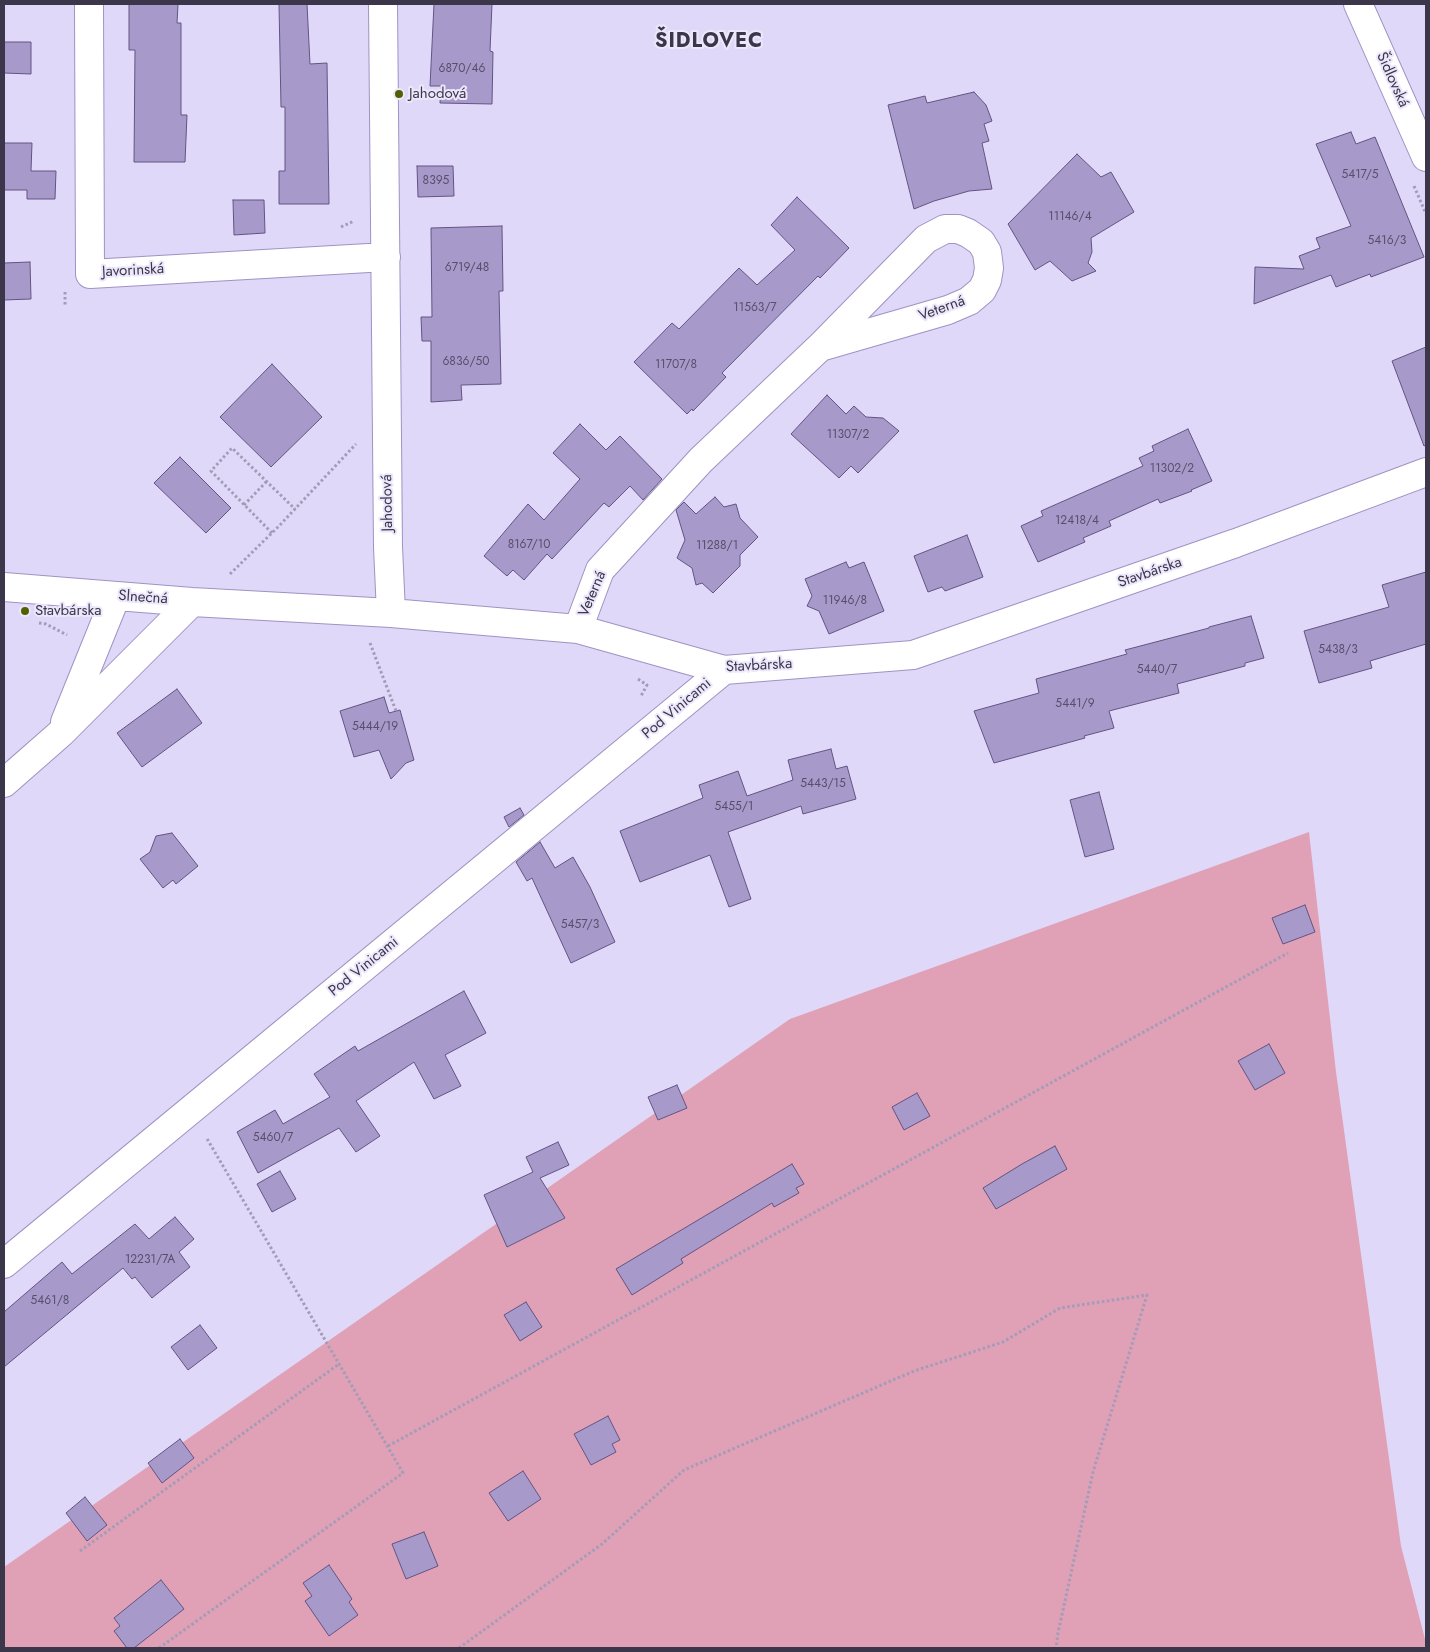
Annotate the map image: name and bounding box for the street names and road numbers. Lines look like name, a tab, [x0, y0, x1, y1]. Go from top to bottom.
street label: Šidlovská	[1372, 50, 1412, 110]
street label: Javorinská	[101, 260, 165, 282]
street label: Veterná	[916, 292, 968, 326]
street label: Jahodová	[379, 474, 397, 532]
street label: Stavbárska	[1116, 554, 1184, 592]
street label: Veterná	[575, 568, 611, 620]
street label: Slnečná	[118, 587, 168, 609]
street label: Stavbárska	[725, 655, 793, 677]
street label: Pod Vinicami	[639, 675, 715, 743]
street label: Pod Vinicami	[325, 933, 403, 1001]

